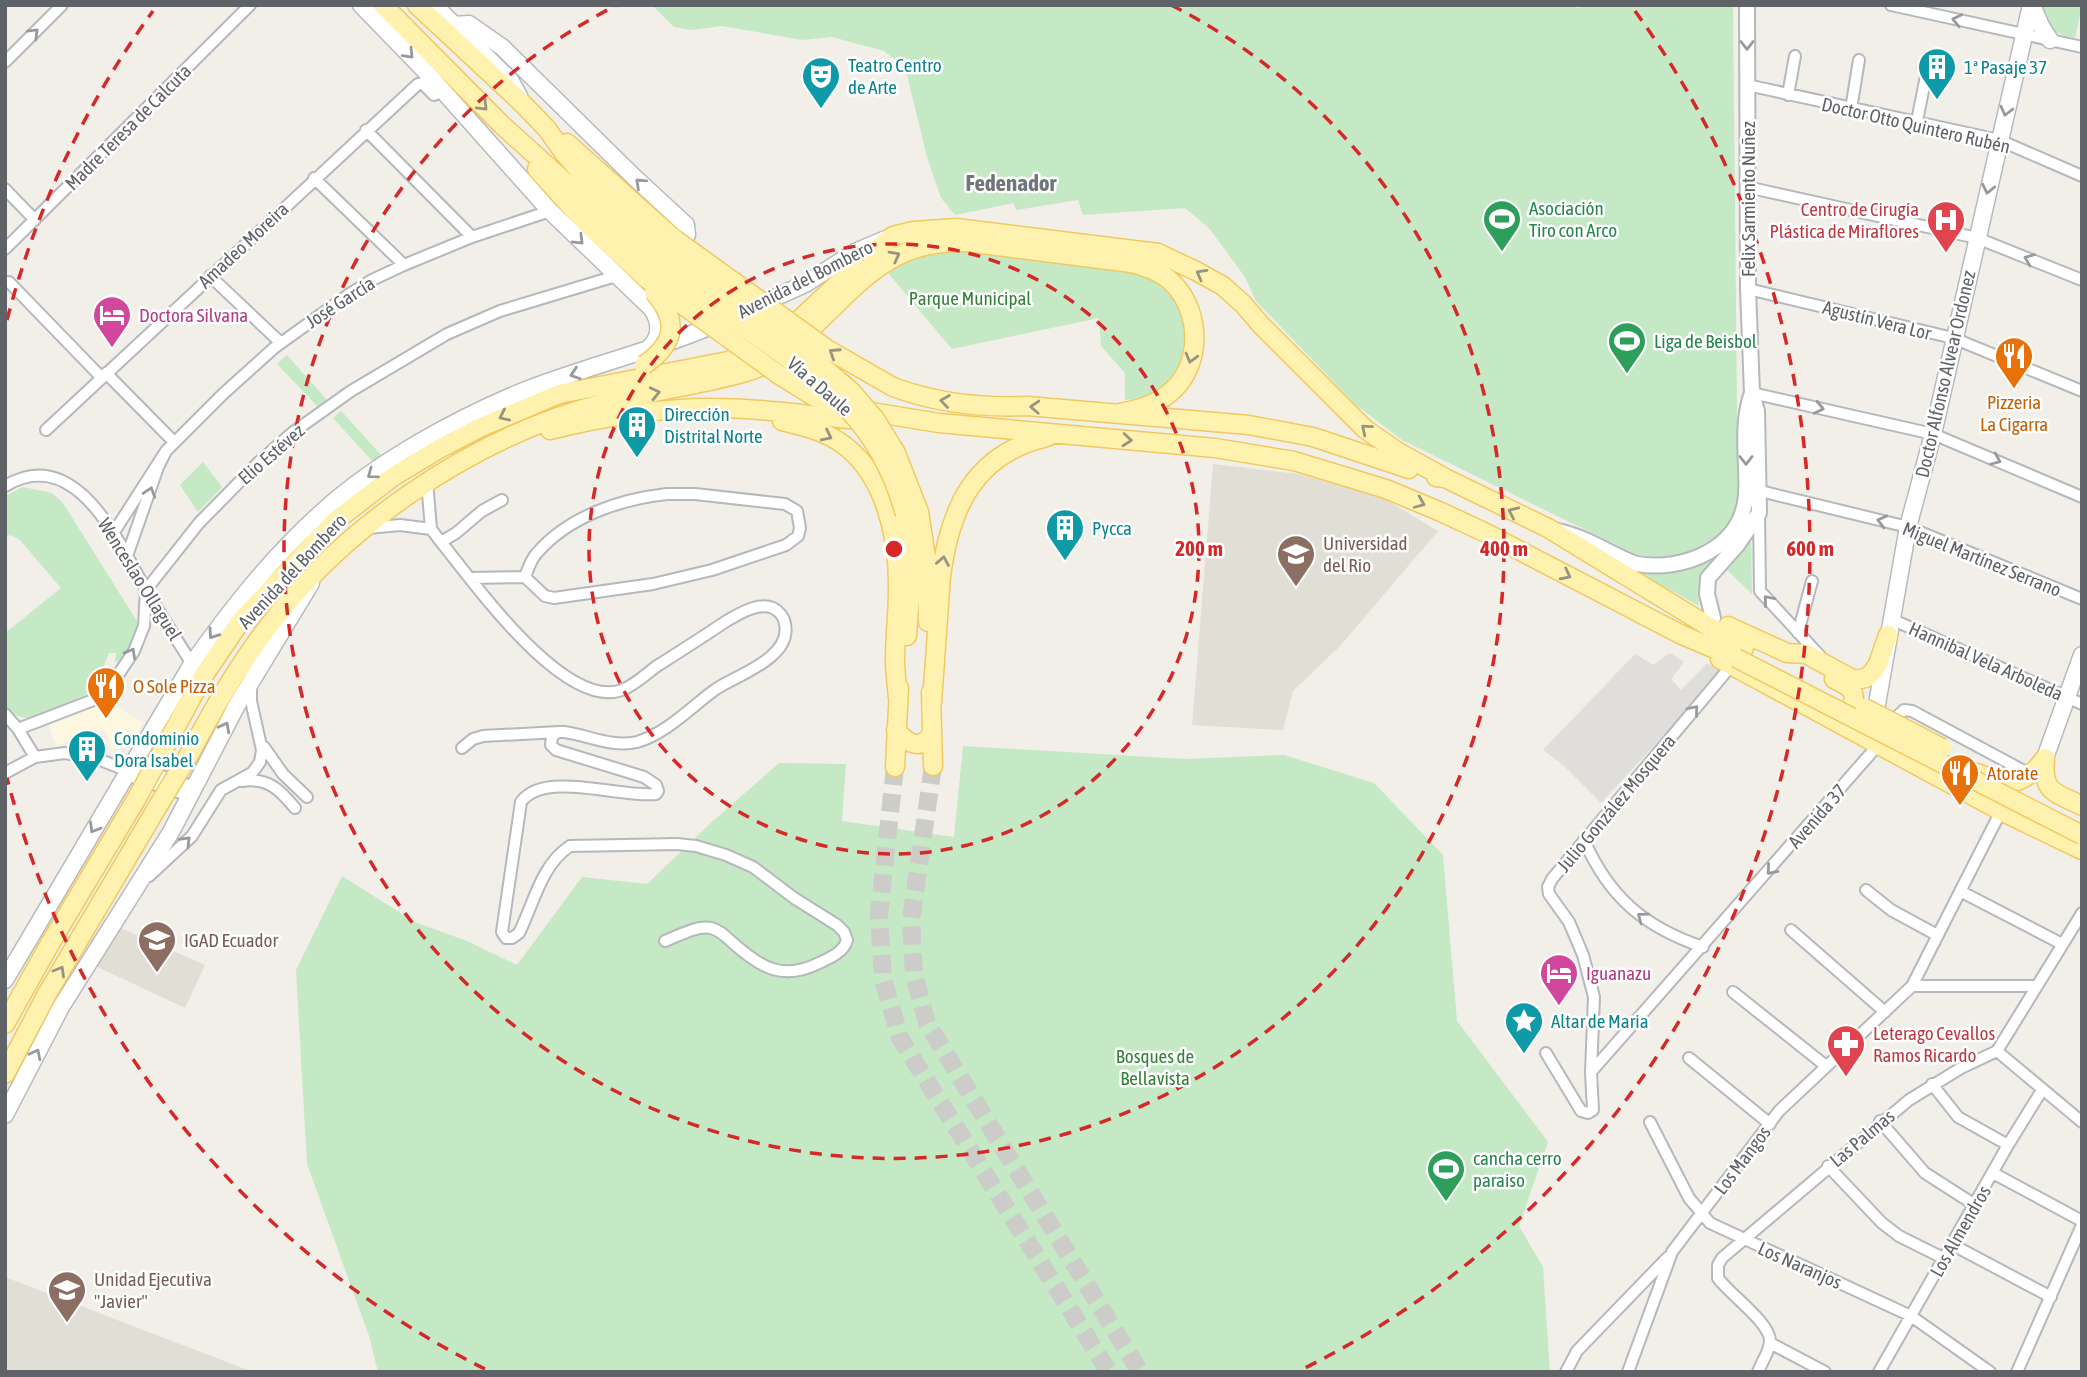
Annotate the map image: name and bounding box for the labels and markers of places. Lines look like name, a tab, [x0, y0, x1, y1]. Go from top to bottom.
building icon: 1ª Pasaje 37	[1916, 46, 1958, 101]
place label: Teatro Centro de Arte	[848, 54, 942, 98]
theatre icon: Teatro Centro de Arte	[800, 55, 842, 110]
place label: 1ª Pasaje 37	[1964, 56, 2047, 78]
place label: Asociación Tiro con Arco	[1529, 197, 1617, 241]
sports icon: Asociación Tiro con Arco	[1481, 198, 1523, 253]
place label: Centro de Cirugía Plástica de Miraflores	[1769, 198, 1919, 242]
hospital icon: Centro de Cirugía Plástica de Miraflores	[1925, 199, 1967, 254]
hotel icon: Doctora Silvana	[91, 294, 133, 349]
place label: Doctora Silvana	[139, 304, 248, 326]
sports icon: Liga de Beisbol	[1606, 320, 1648, 375]
place label: Liga de Beisbol	[1654, 330, 1757, 352]
restaurant icon: Pizzeria La Cigarra	[1993, 335, 2035, 390]
place label: Pizzeria La Cigarra	[1980, 391, 2048, 435]
place label: Dirección Distrital Norte	[664, 403, 763, 447]
building icon: Dirección Distrital Norte	[616, 404, 658, 459]
building icon: Pycca	[1044, 507, 1086, 562]
place label: Pycca	[1092, 517, 1132, 539]
place label: Universidad del Rio	[1323, 532, 1408, 576]
school or university icon: Universidad del Rio	[1275, 533, 1317, 588]
centre of rings	[882, 537, 906, 561]
restaurant icon: O Sole Pizza	[85, 665, 127, 720]
place label: O Sole Pizza	[133, 675, 216, 697]
place label: Condominio Dora Isabel	[114, 727, 199, 771]
building icon: Condominio Dora Isabel	[66, 728, 108, 783]
restaurant icon: Atorate	[1939, 752, 1981, 807]
place label: Atorate	[1987, 762, 2039, 784]
school or university icon: IGAD Ecuador	[136, 919, 178, 974]
place label: IGAD Ecuador	[184, 929, 279, 951]
hotel icon: Iguanazu	[1538, 952, 1580, 1007]
place label: Iguanazu	[1586, 962, 1651, 984]
place icon: Altar de Maria	[1503, 1000, 1545, 1055]
place label: Altar de Maria	[1551, 1010, 1648, 1032]
place label: Leterago Cevallos Ramos Ricardo	[1873, 1022, 1996, 1066]
pharmacy icon: Leterago Cevallos Ramos Ricardo	[1825, 1023, 1867, 1078]
place label: cancha cerro paraiso	[1473, 1147, 1562, 1191]
sports icon: cancha cerro paraiso	[1425, 1148, 1467, 1203]
place label: Unidad Ejecutiva "Javier"	[94, 1268, 212, 1312]
school or university icon: Unidad Ejecutiva "Javier"	[46, 1269, 88, 1324]

